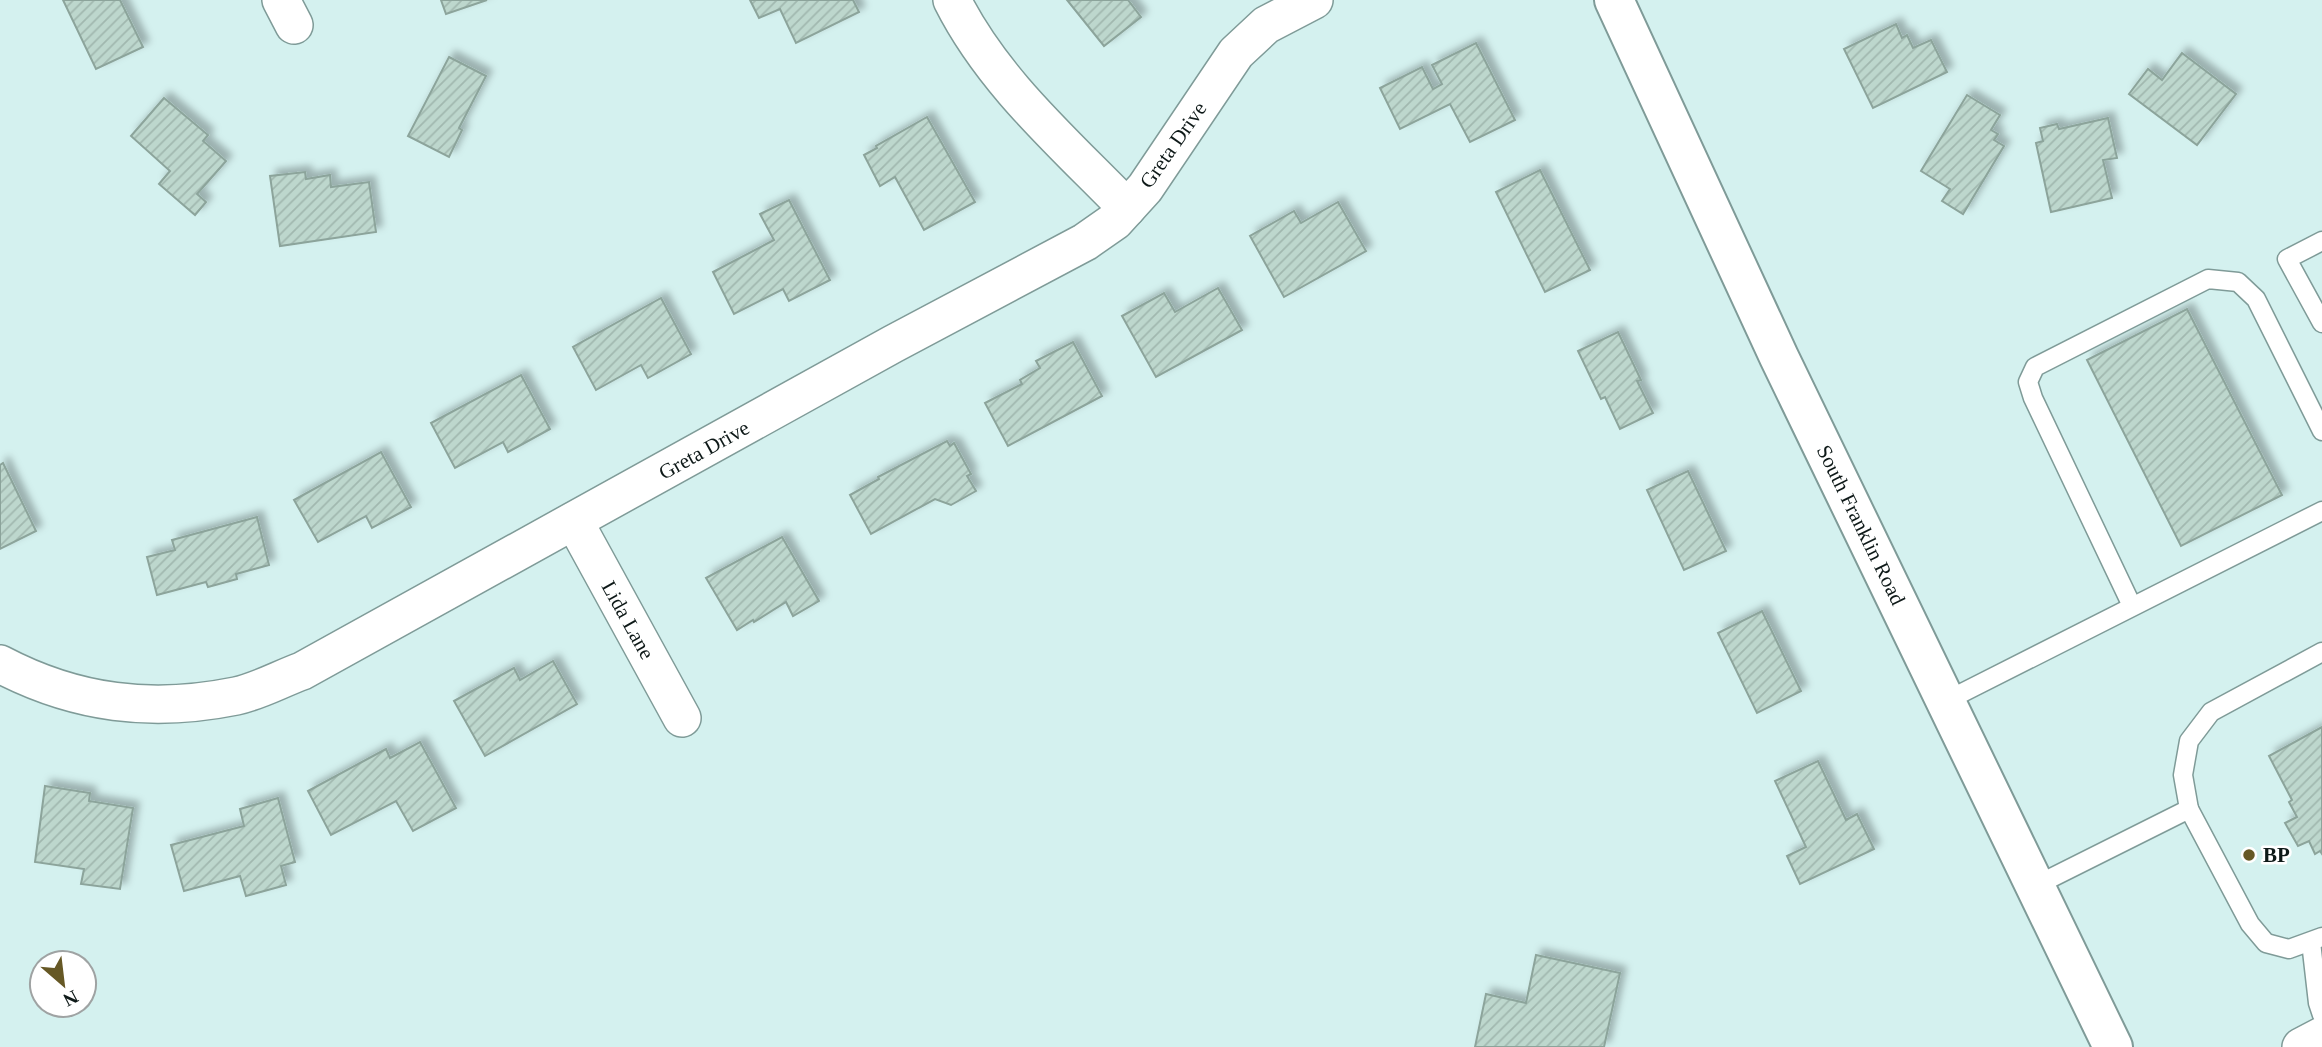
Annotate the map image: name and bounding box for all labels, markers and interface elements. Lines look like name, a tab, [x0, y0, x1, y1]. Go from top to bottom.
street label: Greta Drive	[1135, 97, 1211, 193]
street label: Greta Drive	[655, 415, 753, 485]
street label: South Franklin Road	[1812, 441, 1910, 609]
street label: Lida Lane	[597, 577, 659, 663]
place label: BP	[2263, 843, 2290, 867]
marker: BP	[2241, 847, 2257, 863]
north arrow	[28, 949, 98, 1019]
text: N	[60, 986, 82, 1011]

